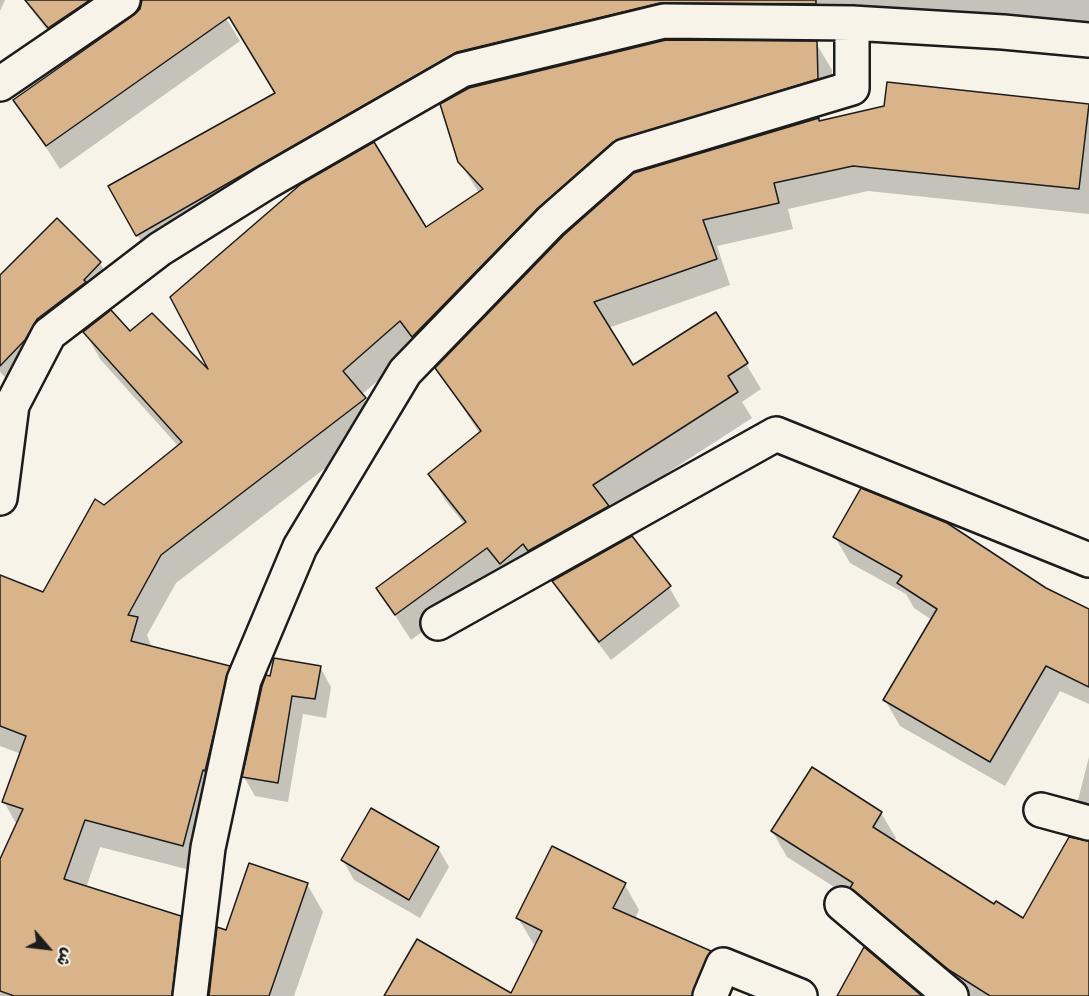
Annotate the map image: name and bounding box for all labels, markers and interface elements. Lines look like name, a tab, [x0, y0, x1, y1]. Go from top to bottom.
north arrow	[18, 918, 78, 978]
text: ش	[52, 944, 77, 969]

